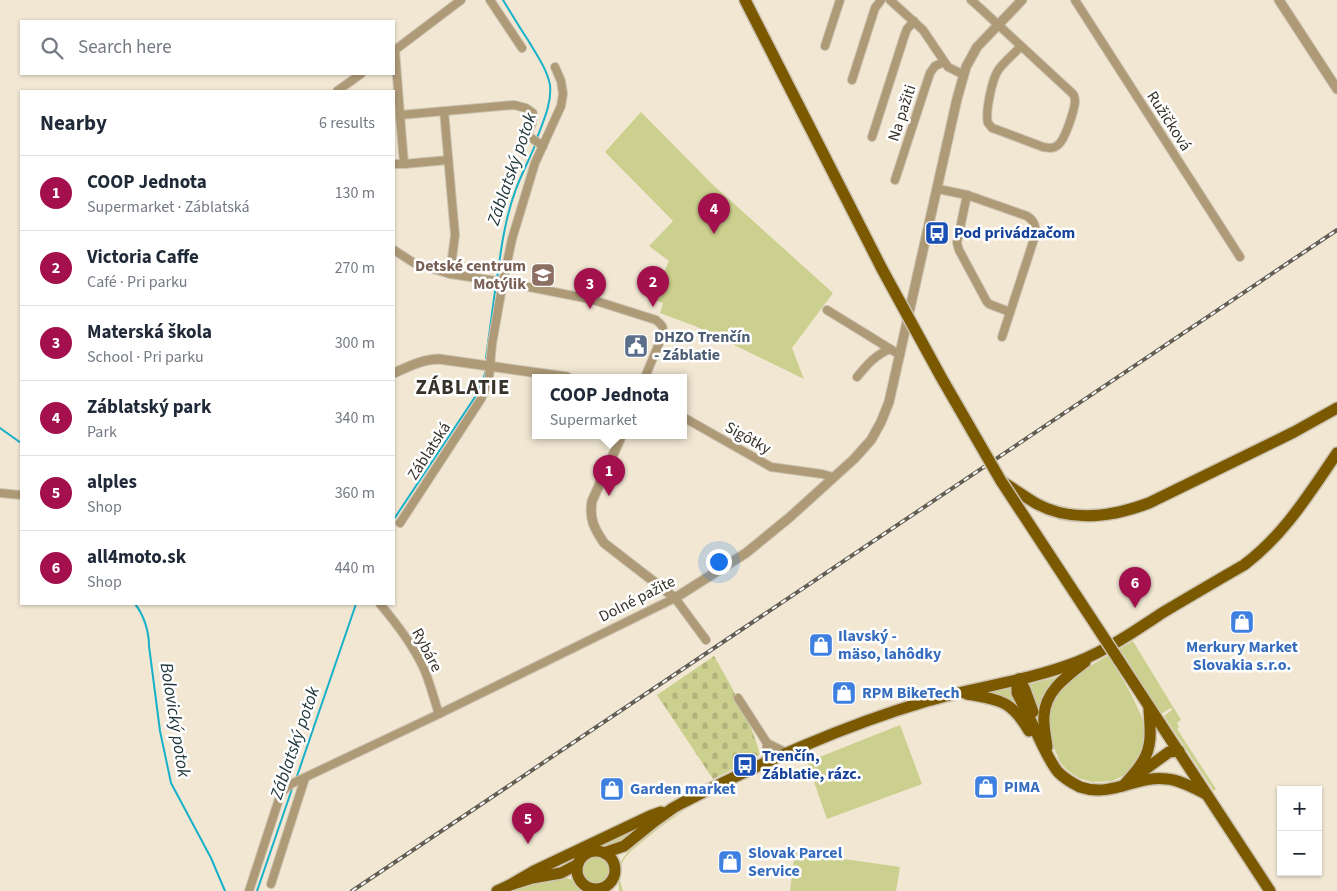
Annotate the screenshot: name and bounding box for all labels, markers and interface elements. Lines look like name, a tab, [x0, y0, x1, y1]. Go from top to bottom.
search box	[20, 20, 395, 75]
icon: search	[38, 34, 66, 62]
text: Search here	[78, 34, 172, 61]
street label: Na pažiti	[883, 82, 921, 144]
street label: Ružičková	[1141, 87, 1197, 155]
text: Nearby	[40, 108, 107, 138]
water label: Záblatský potok	[481, 109, 543, 230]
text: 6 results	[319, 112, 375, 134]
text: COOP Jednota	[87, 169, 207, 196]
text: 1	[52, 182, 60, 204]
text: 130 m	[335, 182, 375, 204]
pin: 4	[698, 193, 730, 234]
text: Supermarket · Záblatská	[87, 196, 250, 218]
bus stop icon: Pod privádzačom	[924, 220, 950, 246]
place label: Pod privádzačom	[954, 222, 1075, 244]
text: Victoria Caffe	[87, 244, 199, 271]
place label: Detské centrum Motýlik	[415, 255, 526, 295]
text: 2	[52, 257, 60, 279]
text: 270 m	[335, 257, 375, 279]
school or university icon: Detské centrum Motýlik	[530, 262, 556, 288]
pin: 2	[637, 266, 669, 307]
pin: 3	[574, 268, 606, 309]
text: Café · Pri parku	[87, 271, 187, 293]
text: Materská škola	[87, 319, 212, 346]
place label: DHZO Trenčín - Záblatie	[654, 326, 750, 366]
text: 3	[52, 332, 60, 354]
text: 300 m	[335, 332, 375, 354]
public building icon: DHZO Trenčín - Záblatie	[623, 333, 649, 359]
text: School · Pri parku	[87, 346, 204, 368]
district label: ZÁBLATIE	[416, 372, 510, 402]
popup	[532, 374, 687, 439]
text: COOP Jednota	[550, 382, 669, 409]
text: Záblatský park	[87, 394, 211, 421]
text: 4	[52, 407, 60, 429]
text: 340 m	[335, 407, 375, 429]
text: Supermarket	[550, 409, 637, 431]
street label: Sigôtky	[721, 416, 775, 460]
street label: Záblatská	[402, 418, 456, 484]
text: Park	[87, 421, 117, 443]
pin: 1	[593, 455, 625, 496]
text: alples	[87, 469, 137, 496]
text: 5	[52, 482, 60, 504]
text: 360 m	[335, 482, 375, 504]
text: Shop	[87, 496, 122, 518]
text: all4moto.sk	[87, 544, 186, 571]
your location	[706, 549, 732, 575]
text: 6	[52, 557, 60, 579]
text: 440 m	[335, 557, 375, 579]
pin: 6	[1119, 567, 1151, 608]
street label: Dolné pažite	[595, 570, 679, 628]
text: Shop	[87, 571, 122, 593]
shop icon: Merkury Market Slovakia s.r.o.	[1229, 609, 1255, 635]
street label: Rybáre	[406, 624, 448, 676]
place label: Ilavský - mäso, lahôdky	[838, 625, 942, 665]
shop icon: Ilavský - mäso, lahôdky	[808, 632, 834, 658]
place label: Merkury Market Slovakia s.r.o.	[1186, 636, 1298, 676]
water label: Bolovický potok	[154, 661, 196, 780]
shop icon: RPM BikeTech	[831, 680, 857, 706]
place label: RPM BikeTech	[862, 682, 960, 704]
water label: Záblatský potok	[264, 683, 326, 804]
place label: Trenčín, Záblatie, rázc.	[762, 745, 861, 785]
bus stop icon: Trenčín, Záblatie, rázc.	[732, 752, 758, 778]
shop icon: PIMA	[973, 774, 999, 800]
shop icon: Garden market	[599, 776, 625, 802]
place label: PIMA	[1004, 776, 1041, 798]
place label: Garden market	[630, 778, 736, 800]
map controls	[1277, 786, 1322, 876]
button: +	[1277, 786, 1322, 831]
pin: 5	[512, 803, 544, 844]
button: −	[1277, 831, 1322, 876]
place label: Slovak Parcel Service	[748, 842, 843, 882]
shop icon: Slovak Parcel Service	[717, 849, 743, 875]

